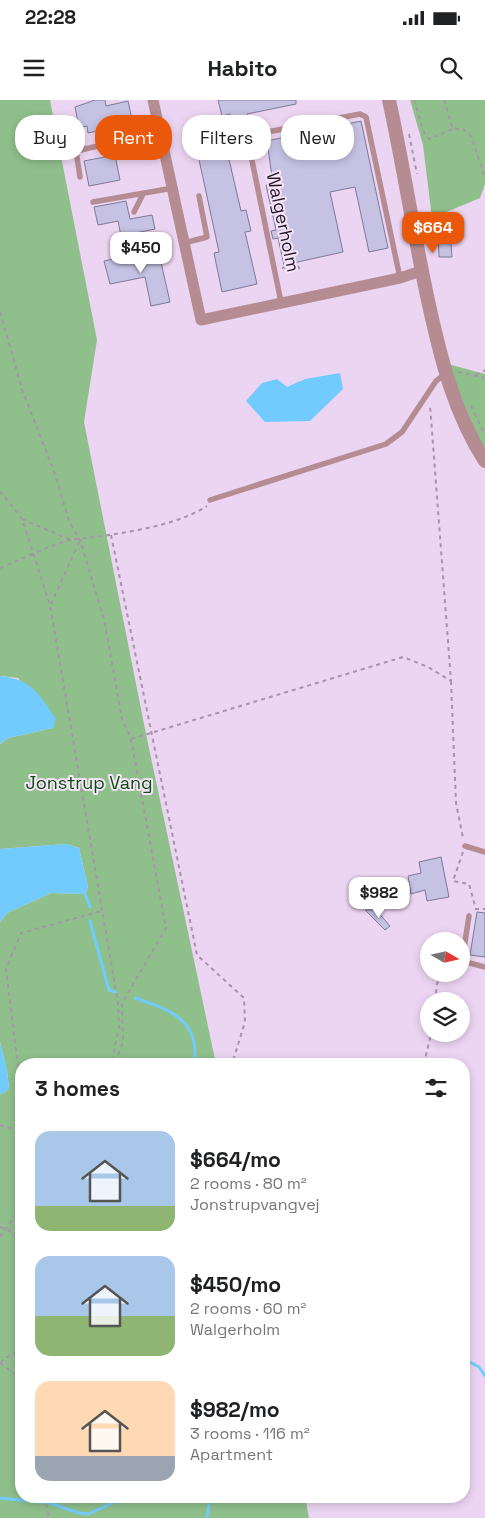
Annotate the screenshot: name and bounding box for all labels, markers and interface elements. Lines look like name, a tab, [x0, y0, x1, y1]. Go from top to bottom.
text: 22:28	[25, 5, 76, 30]
icon: menu	[20, 54, 48, 82]
text: Habito	[207, 54, 278, 82]
icon: search	[437, 54, 465, 82]
chip: Buy	[15, 115, 85, 160]
chip: Rent	[95, 115, 172, 160]
chip: Filters	[182, 115, 271, 160]
chip: New	[281, 115, 354, 160]
street label: Walgerholm	[262, 170, 305, 274]
pin: $664	[403, 212, 463, 254]
text: $664	[413, 217, 453, 238]
pin: $450	[111, 232, 171, 274]
text: $450	[121, 237, 161, 258]
park label: Jonstrup Vang	[25, 771, 153, 794]
pin: $982	[349, 876, 409, 919]
text: $982	[360, 882, 398, 903]
north arrow	[420, 932, 470, 982]
map controls	[420, 932, 470, 1042]
button: layers	[420, 992, 470, 1042]
icon: filters	[422, 1074, 450, 1102]
text: 3 homes	[35, 1075, 120, 1102]
text: $664/mo	[190, 1146, 281, 1173]
icon: home	[75, 1151, 135, 1211]
text: 2 rooms · 80 m²	[190, 1173, 307, 1194]
text: Jonstrupvangvej	[190, 1194, 320, 1215]
text: $450/mo	[190, 1271, 281, 1298]
icon: home	[75, 1276, 135, 1336]
text: 2 rooms · 60 m²	[190, 1298, 306, 1319]
text: Walgerholm	[190, 1319, 280, 1340]
text: $982/mo	[190, 1396, 280, 1423]
icon: home	[75, 1401, 135, 1461]
text: 3 rooms · 116 m²	[190, 1423, 310, 1444]
text: Apartment	[190, 1444, 273, 1465]

